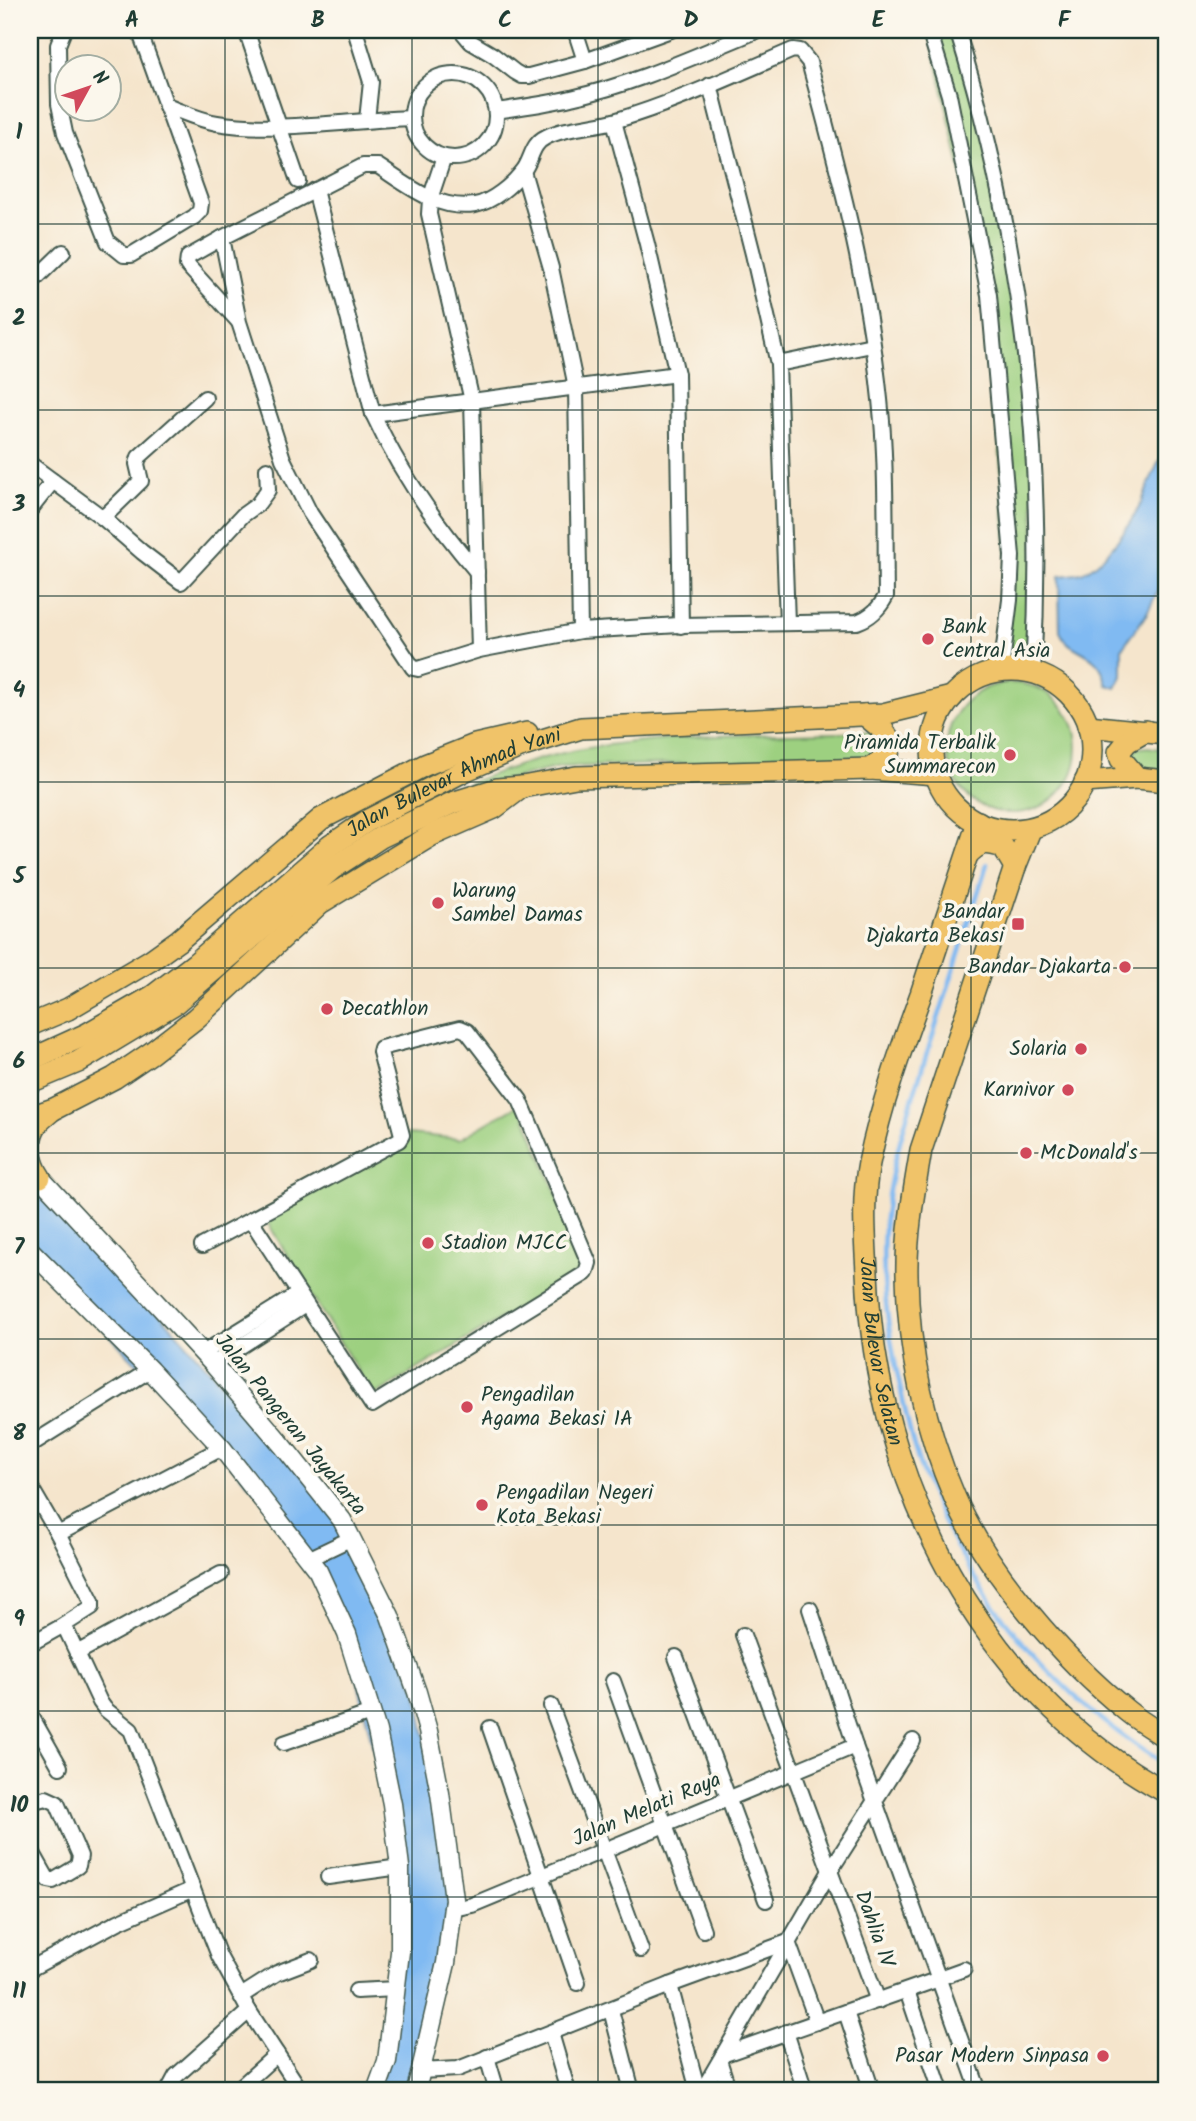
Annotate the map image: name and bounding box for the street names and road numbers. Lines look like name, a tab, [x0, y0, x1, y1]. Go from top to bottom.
street label: Jalan Bulevar Ahmad Yani	[340, 718, 566, 847]
street label: Jalan Bulevar Selatan	[850, 1256, 912, 1450]
street label: Jalan Pangeran Jayakarta	[206, 1327, 374, 1523]
street label: Jalan Melati Raya	[568, 1764, 726, 1856]
street label: Dahlia lV	[845, 1886, 904, 1974]

